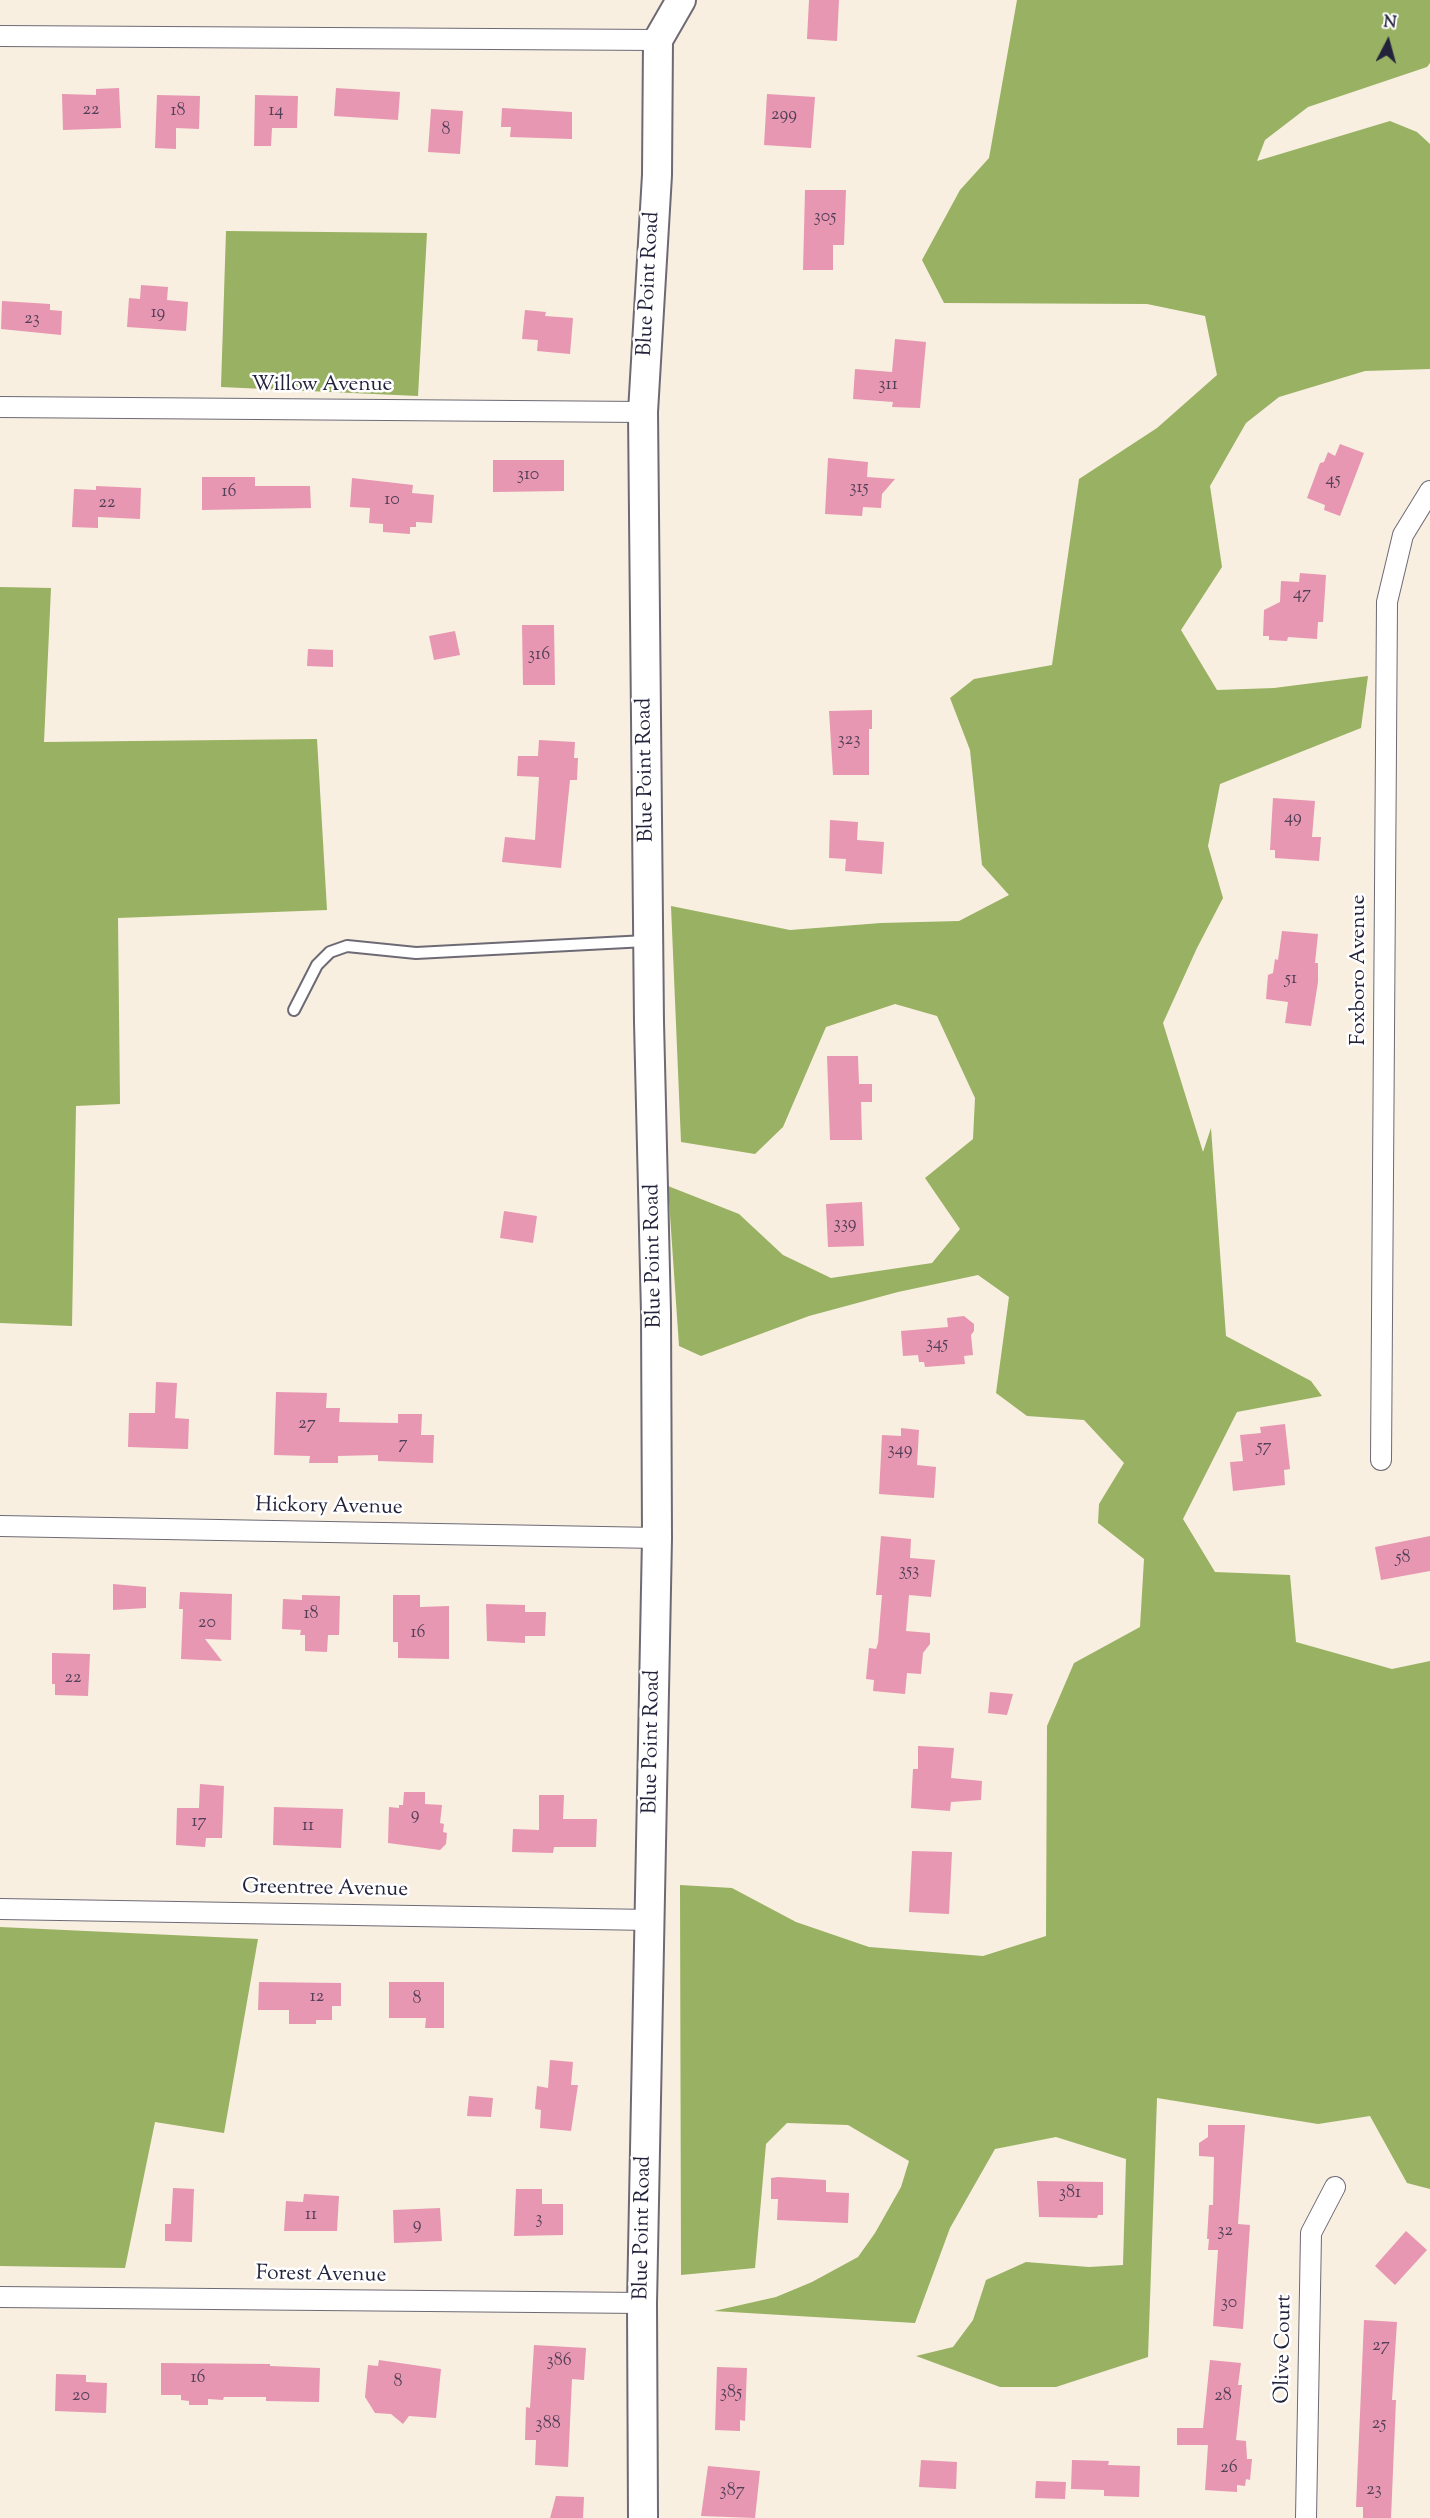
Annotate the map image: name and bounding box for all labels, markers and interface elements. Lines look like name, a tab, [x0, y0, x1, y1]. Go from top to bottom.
text: N	[1382, 11, 1397, 36]
north arrow	[1358, 12, 1418, 72]
house number: 22	[83, 100, 99, 122]
house number: 18	[170, 101, 186, 123]
house number: 14	[268, 101, 284, 123]
house number: 299	[771, 105, 797, 127]
house number: 8	[442, 120, 450, 142]
house number: 305	[814, 207, 836, 229]
street label: Blue Point Road	[634, 211, 666, 357]
house number: 19	[151, 303, 165, 325]
house number: 23	[24, 309, 40, 331]
street label: Willow Avenue	[252, 373, 392, 399]
house number: 311	[878, 375, 898, 397]
house number: 310	[517, 465, 539, 487]
house number: 45	[1325, 470, 1341, 492]
house number: 315	[849, 478, 869, 500]
house number: 16	[221, 482, 237, 504]
house number: 10	[384, 490, 400, 512]
house number: 22	[99, 493, 115, 515]
house number: 47	[1293, 584, 1311, 606]
house number: 316	[528, 645, 550, 667]
street label: Blue Point Road	[633, 697, 661, 843]
house number: 323	[838, 730, 860, 752]
house number: 49	[1284, 808, 1302, 830]
street label: Foxboro Avenue	[1347, 895, 1373, 1045]
house number: 51	[1285, 969, 1297, 991]
street label: Blue Point Road	[641, 1183, 669, 1329]
house number: 339	[833, 1214, 857, 1236]
house number: 345	[926, 1334, 948, 1356]
house number: 27	[298, 1414, 316, 1436]
house number: 7	[398, 1434, 408, 1456]
house number: 57	[1256, 1437, 1272, 1459]
house number: 349	[888, 1440, 912, 1462]
street label: Hickory Avenue	[255, 1494, 403, 1522]
house number: 58	[1395, 1548, 1411, 1570]
house number: 353	[899, 1561, 919, 1583]
house number: 18	[303, 1604, 319, 1626]
house number: 20	[198, 1613, 216, 1635]
house number: 16	[410, 1623, 426, 1645]
house number: 22	[65, 1668, 81, 1690]
street label: Blue Point Road	[639, 1669, 667, 1815]
house number: 9	[411, 1805, 419, 1827]
house number: 17	[191, 1812, 207, 1834]
house number: 11	[302, 1816, 314, 1838]
street label: Greentree Avenue	[242, 1876, 408, 1904]
house number: 12	[310, 1987, 324, 2009]
house number: 8	[413, 1989, 421, 2011]
street label: Blue Point Road	[630, 2155, 658, 2301]
house number: 381	[1059, 2183, 1081, 2205]
house number: 11	[305, 2205, 317, 2227]
house number: 3	[535, 2209, 543, 2231]
house number: 9	[413, 2215, 421, 2237]
house number: 32	[1217, 2221, 1233, 2243]
street label: Forest Avenue	[256, 2262, 386, 2290]
house number: 30	[1221, 2293, 1237, 2315]
street label: Olive Court	[1271, 2294, 1299, 2404]
house number: 27	[1372, 2336, 1390, 2358]
house number: 386	[546, 2351, 572, 2373]
house number: 16	[190, 2368, 206, 2390]
house number: 8	[394, 2372, 402, 2394]
house number: 385	[720, 2383, 742, 2405]
house number: 20	[72, 2386, 90, 2408]
house number: 28	[1214, 2386, 1232, 2408]
house number: 388	[535, 2414, 561, 2436]
house number: 25	[1372, 2414, 1386, 2436]
house number: 26	[1220, 2458, 1238, 2480]
house number: 23	[1366, 2480, 1382, 2502]
house number: 387	[719, 2481, 745, 2503]

